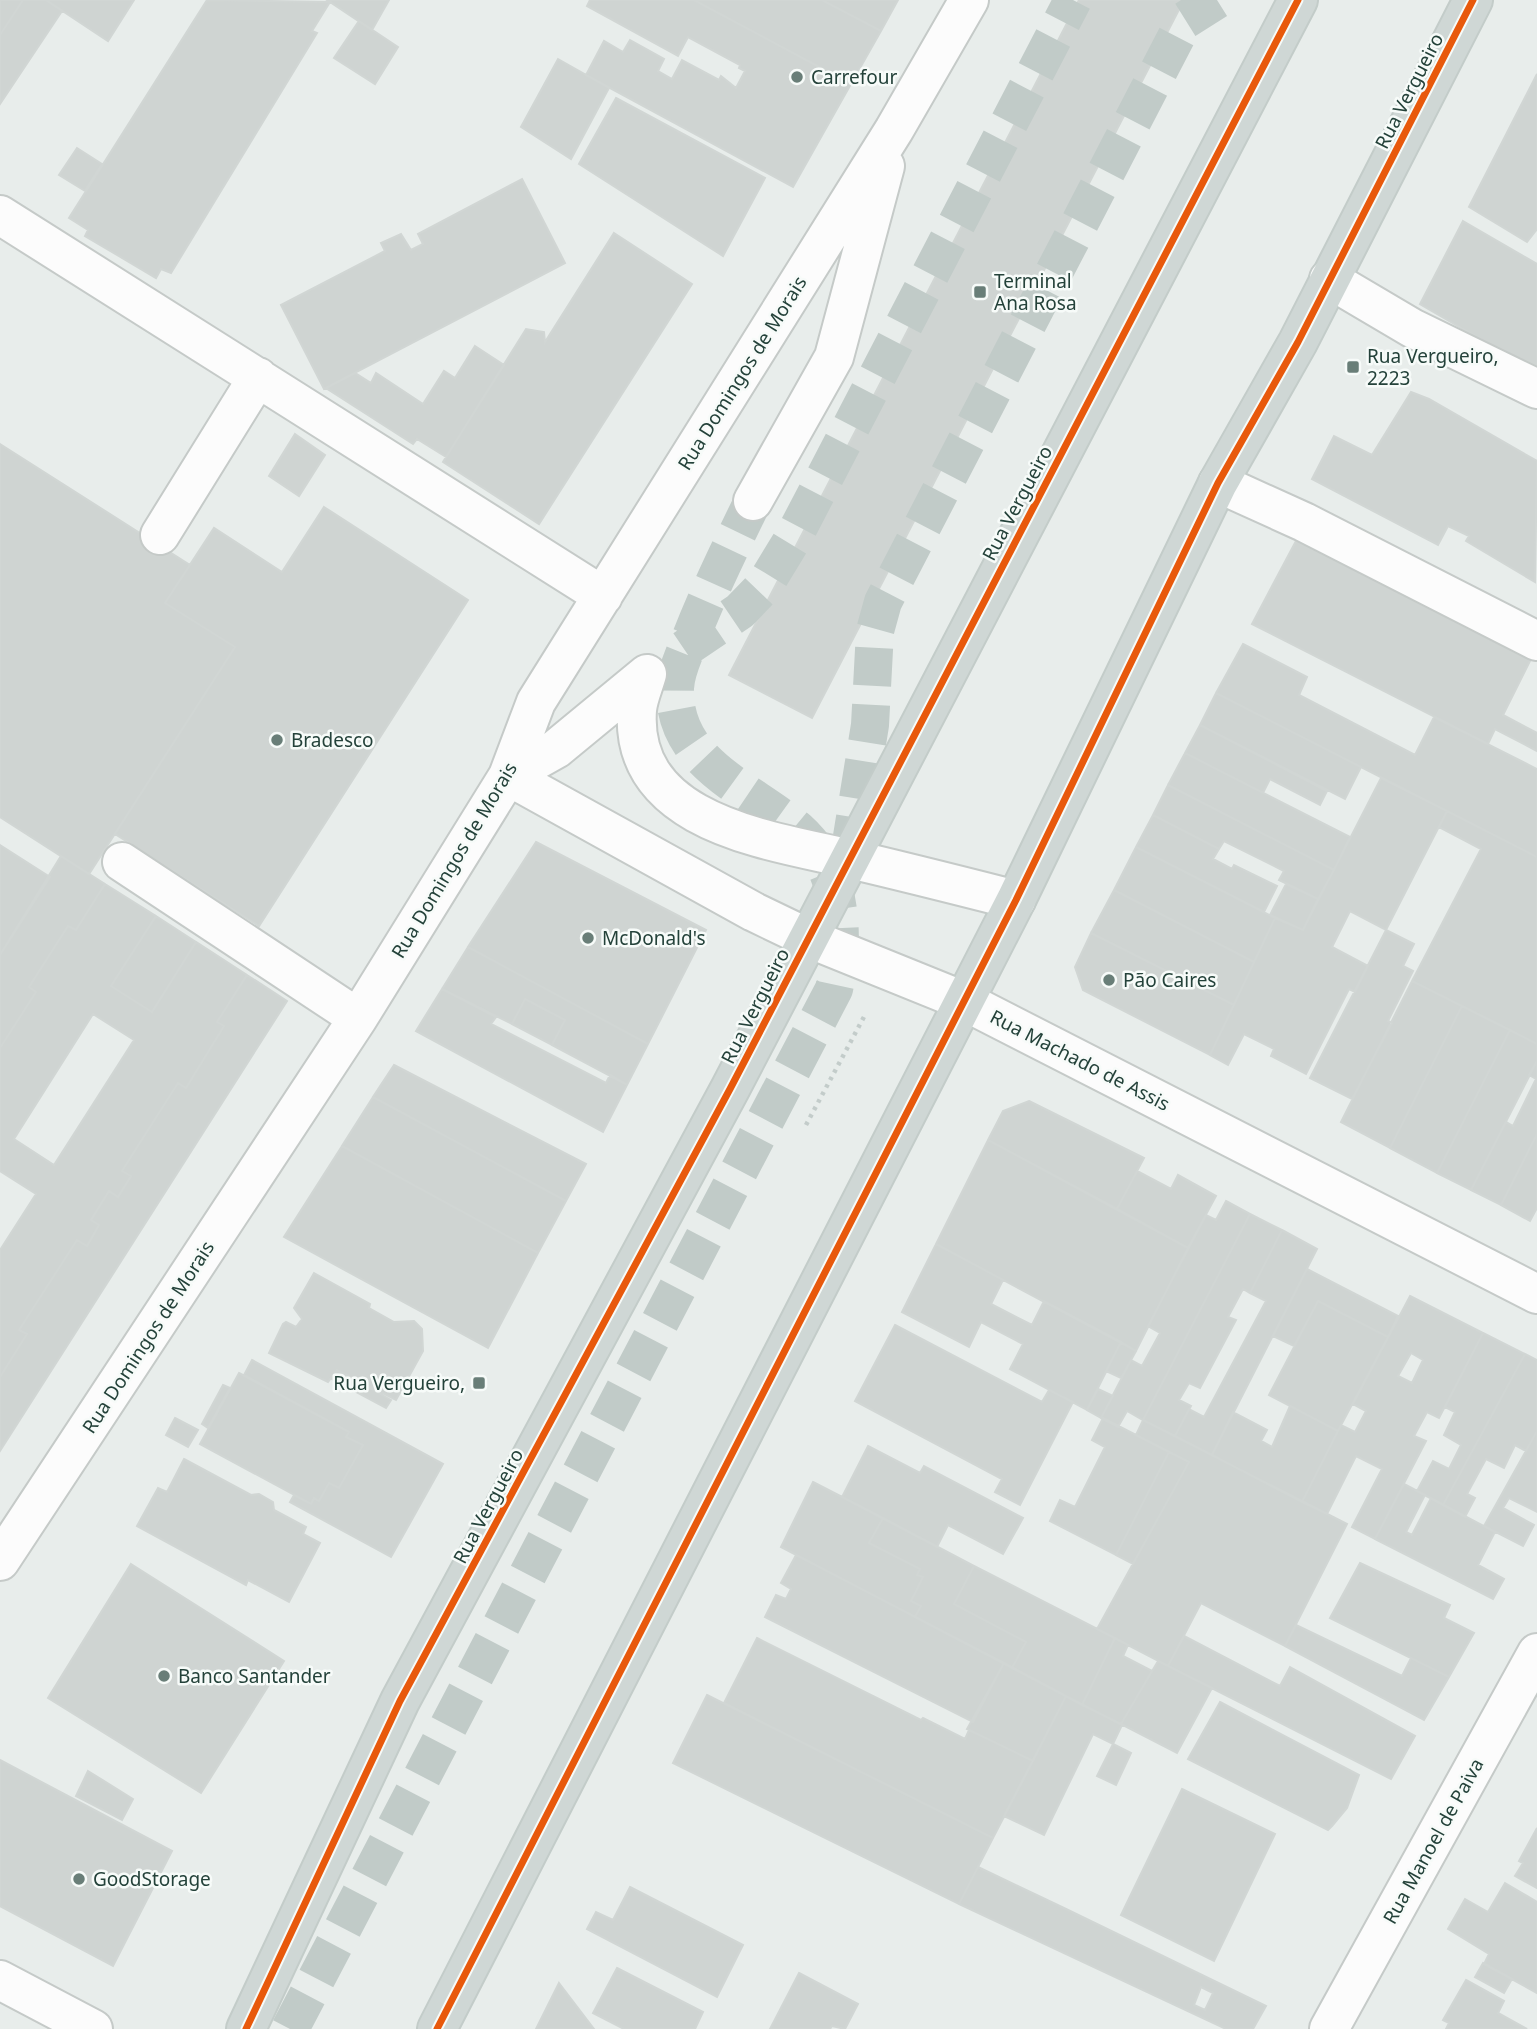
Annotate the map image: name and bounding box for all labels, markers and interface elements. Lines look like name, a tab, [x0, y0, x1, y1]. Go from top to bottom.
street label: Rua Vergueiro	[1369, 29, 1449, 153]
place label: Carrefour	[811, 64, 897, 90]
marker: Carrefour	[789, 69, 805, 85]
place label: Terminal Ana Rosa	[994, 268, 1077, 316]
street label: Rua Domingos de Morais	[672, 271, 812, 475]
marker: Terminal Ana Rosa	[972, 284, 988, 300]
place label: Rua Vergueiro, 2223	[1367, 343, 1499, 391]
marker: Rua Vergueiro, 2223	[1345, 359, 1361, 375]
street label: Rua Vergueiro	[976, 441, 1058, 565]
place label: Bradesco	[291, 727, 374, 753]
marker: Bradesco	[269, 732, 285, 748]
street label: Rua Domingos de Morais	[385, 757, 523, 963]
place label: McDonald's	[602, 925, 706, 951]
marker: McDonald's	[580, 930, 596, 946]
street label: Rua Vergueiro	[715, 944, 795, 1068]
place label: Pão Caires	[1123, 967, 1216, 993]
marker: Pão Caires	[1101, 972, 1117, 988]
street label: Rua Machado de Assis	[986, 1003, 1174, 1117]
street label: Rua Domingos de Morais	[76, 1236, 220, 1438]
place label: Rua Vergueiro,	[333, 1370, 465, 1396]
marker: Rua Vergueiro,	[471, 1375, 487, 1391]
street label: Rua Vergueiro	[447, 1444, 529, 1568]
place label: Banco Santander	[178, 1663, 331, 1689]
marker: Banco Santander	[156, 1668, 172, 1684]
street label: Rua Manoel de Paiva	[1377, 1754, 1489, 1928]
place label: GoodStorage	[93, 1866, 211, 1892]
marker: GoodStorage	[71, 1871, 87, 1887]

